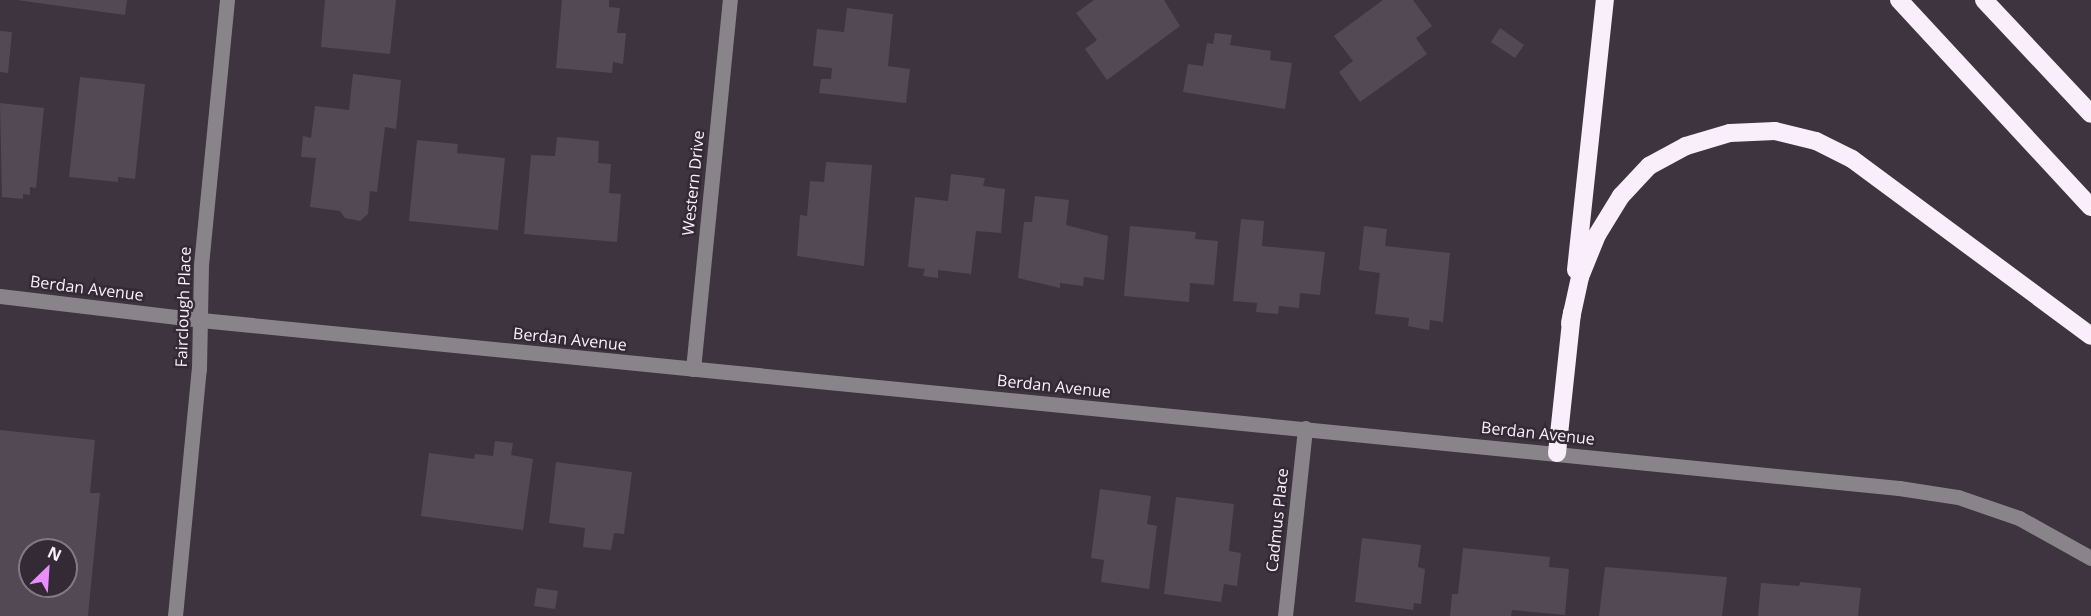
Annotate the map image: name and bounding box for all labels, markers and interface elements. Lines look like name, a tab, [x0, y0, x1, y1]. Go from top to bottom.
street label: Western Drive	[678, 129, 708, 237]
street label: Fairclough Place	[171, 246, 195, 368]
street label: Berdan Avenue	[29, 272, 145, 304]
street label: Berdan Avenue	[512, 323, 628, 355]
street label: Berdan Avenue	[996, 370, 1112, 402]
street label: Berdan Avenue	[1480, 417, 1596, 449]
street label: Cadmus Place	[1262, 467, 1292, 573]
north arrow	[18, 538, 78, 598]
text: N	[44, 541, 65, 566]

